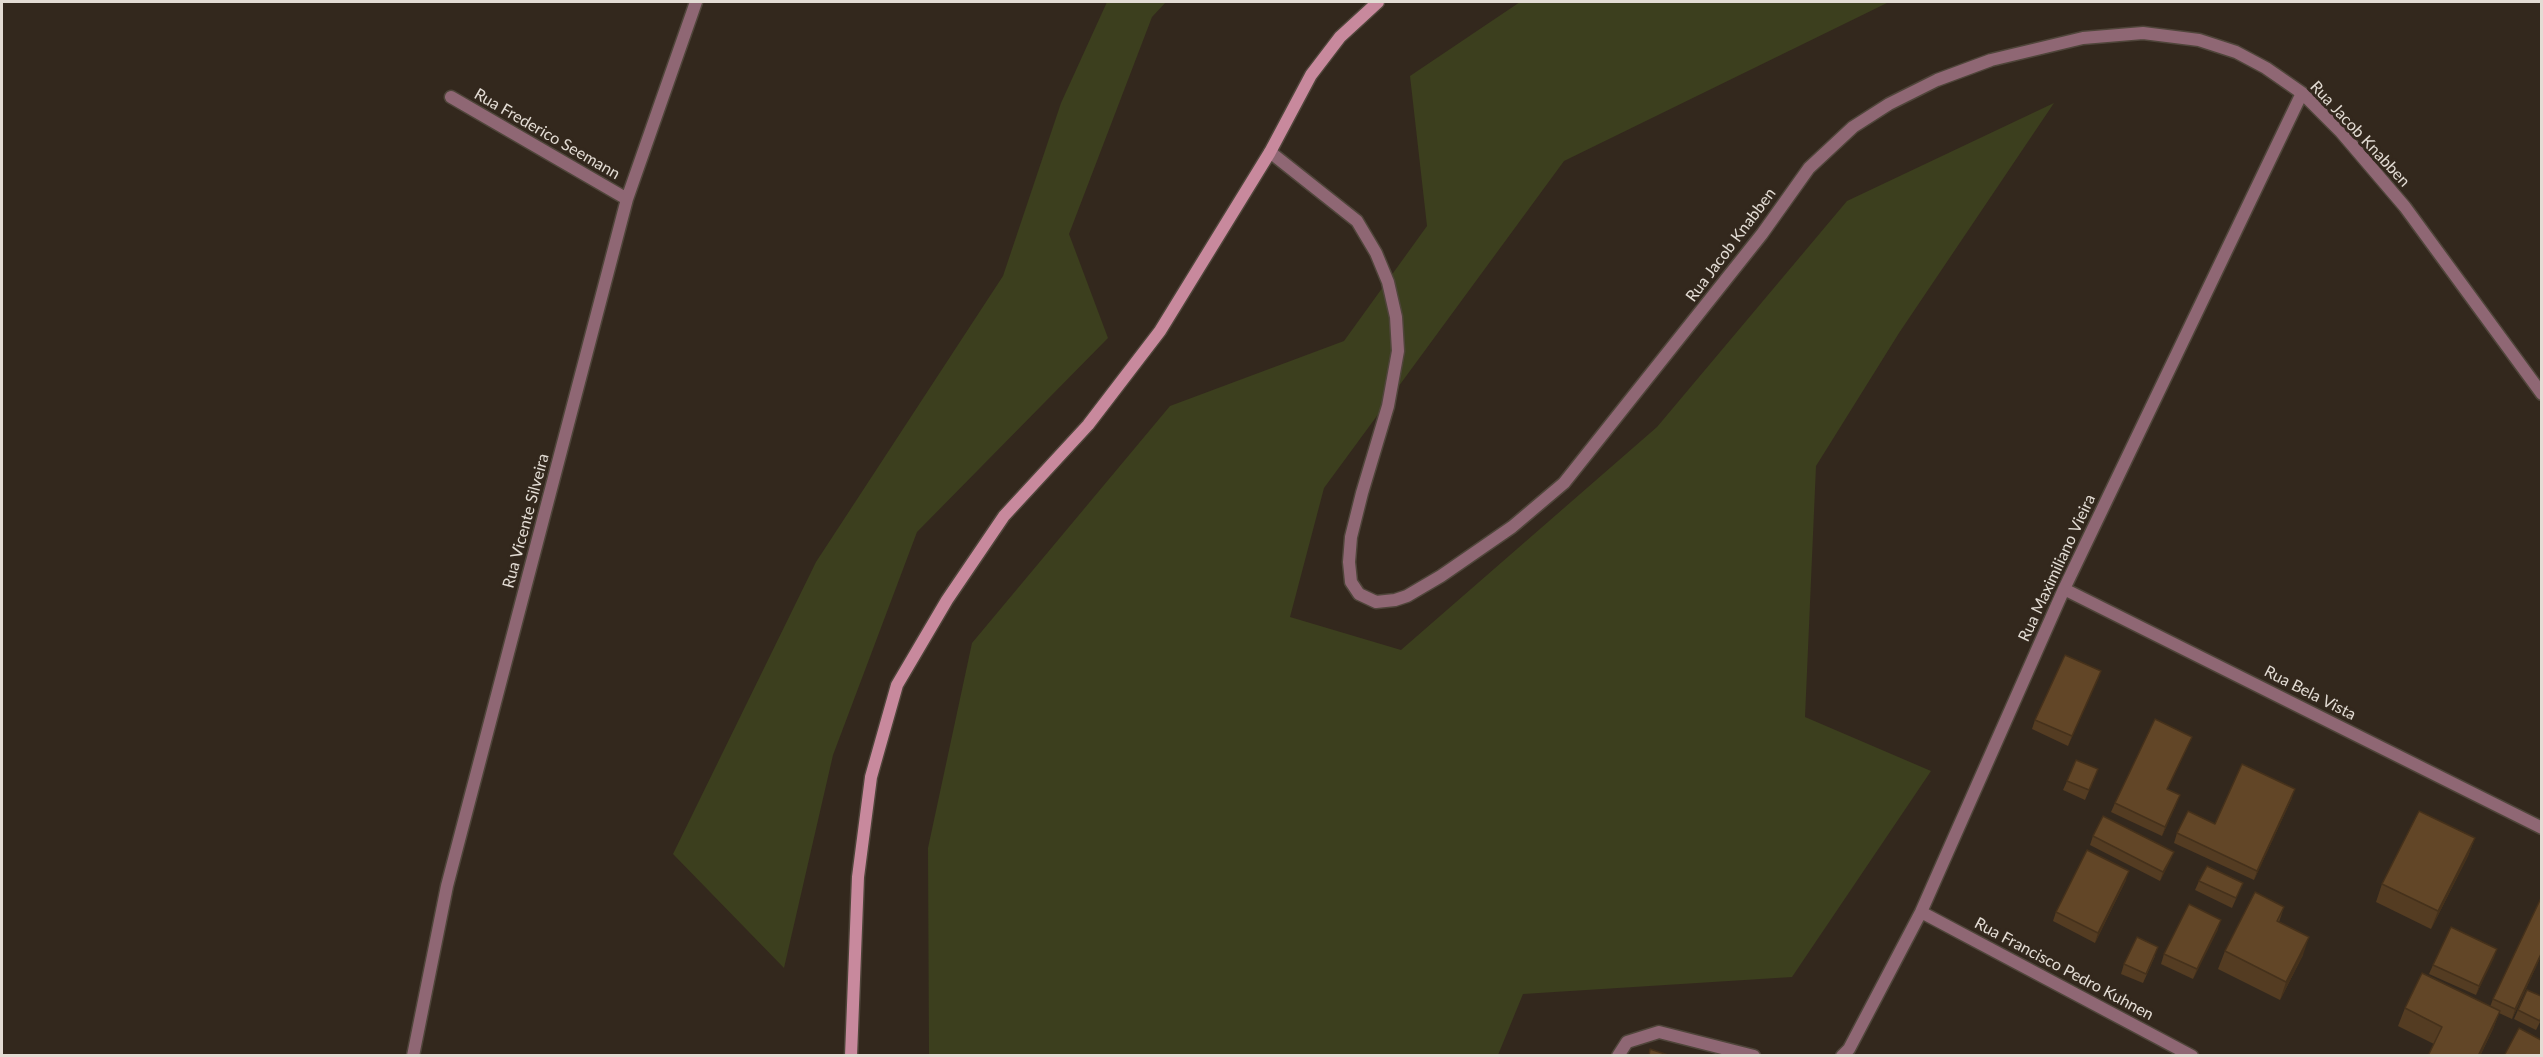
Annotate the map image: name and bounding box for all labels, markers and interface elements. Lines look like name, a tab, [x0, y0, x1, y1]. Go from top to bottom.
street label: Rua Jacob Knabben	[2306, 77, 2414, 191]
street label: Rua Frederico Seemann	[471, 84, 623, 184]
street label: Rua Jacob Knabben	[1682, 184, 1780, 306]
street label: Rua Vicente Silveira	[499, 452, 553, 590]
street label: Rua Maximiliano Vieira	[2014, 491, 2100, 645]
street label: Rua Bela Vista	[2261, 662, 2359, 724]
street label: Rua Francisco Pedro Kuhnen	[1971, 914, 2157, 1024]

